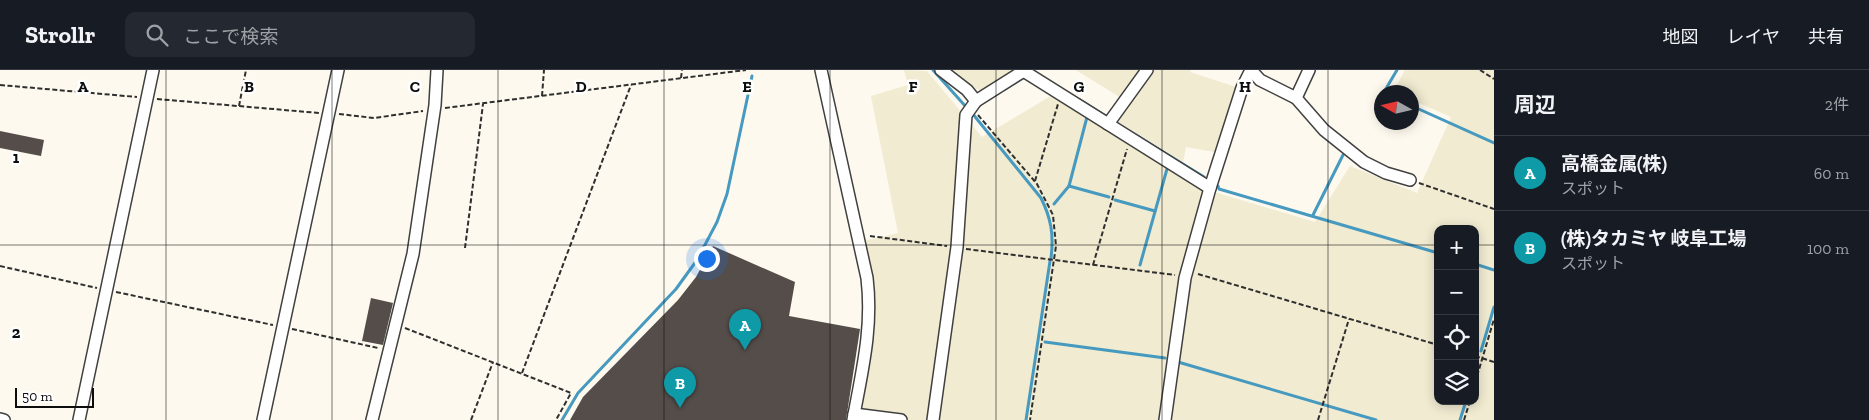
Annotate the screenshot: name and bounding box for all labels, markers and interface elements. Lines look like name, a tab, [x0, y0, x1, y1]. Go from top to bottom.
search box	[125, 12, 475, 57]
text: Strollr	[25, 20, 95, 49]
icon: search	[143, 21, 171, 49]
text: ここで検索	[183, 25, 278, 48]
text: 地図	[1663, 26, 1699, 48]
text: レイヤ	[1727, 26, 1780, 48]
text: 共有	[1808, 26, 1844, 48]
text: A	[78, 77, 89, 96]
text: B	[244, 77, 254, 96]
text: C	[410, 77, 420, 96]
text: D	[575, 77, 587, 96]
text: E	[742, 77, 752, 96]
text: F	[908, 77, 918, 96]
text: G	[1074, 77, 1085, 96]
text: H	[1239, 77, 1251, 96]
north arrow	[1374, 85, 1419, 130]
text: 周辺	[1514, 92, 1556, 117]
text: 2件	[1825, 95, 1849, 114]
text: 1	[13, 148, 20, 167]
text: 高橋金属(株)	[1561, 152, 1667, 175]
text: A	[1525, 164, 1536, 183]
text: 60 m	[1814, 164, 1849, 183]
text: スポット	[1561, 179, 1625, 198]
map controls	[1434, 225, 1479, 405]
button: +	[1434, 225, 1479, 270]
text: (株)タカミヤ 岐阜工場	[1561, 227, 1747, 250]
text: B	[1525, 239, 1535, 258]
text: 100 m	[1807, 239, 1849, 258]
your location	[694, 246, 720, 272]
text: スポット	[1561, 254, 1625, 273]
button: −	[1434, 270, 1479, 315]
pin: A	[729, 309, 761, 350]
button: locate	[1434, 315, 1479, 360]
text: 2	[12, 323, 21, 342]
button: layers	[1434, 360, 1479, 405]
pin: B	[664, 367, 696, 408]
scale bar	[15, 385, 94, 408]
text: 50 m	[22, 388, 53, 405]

